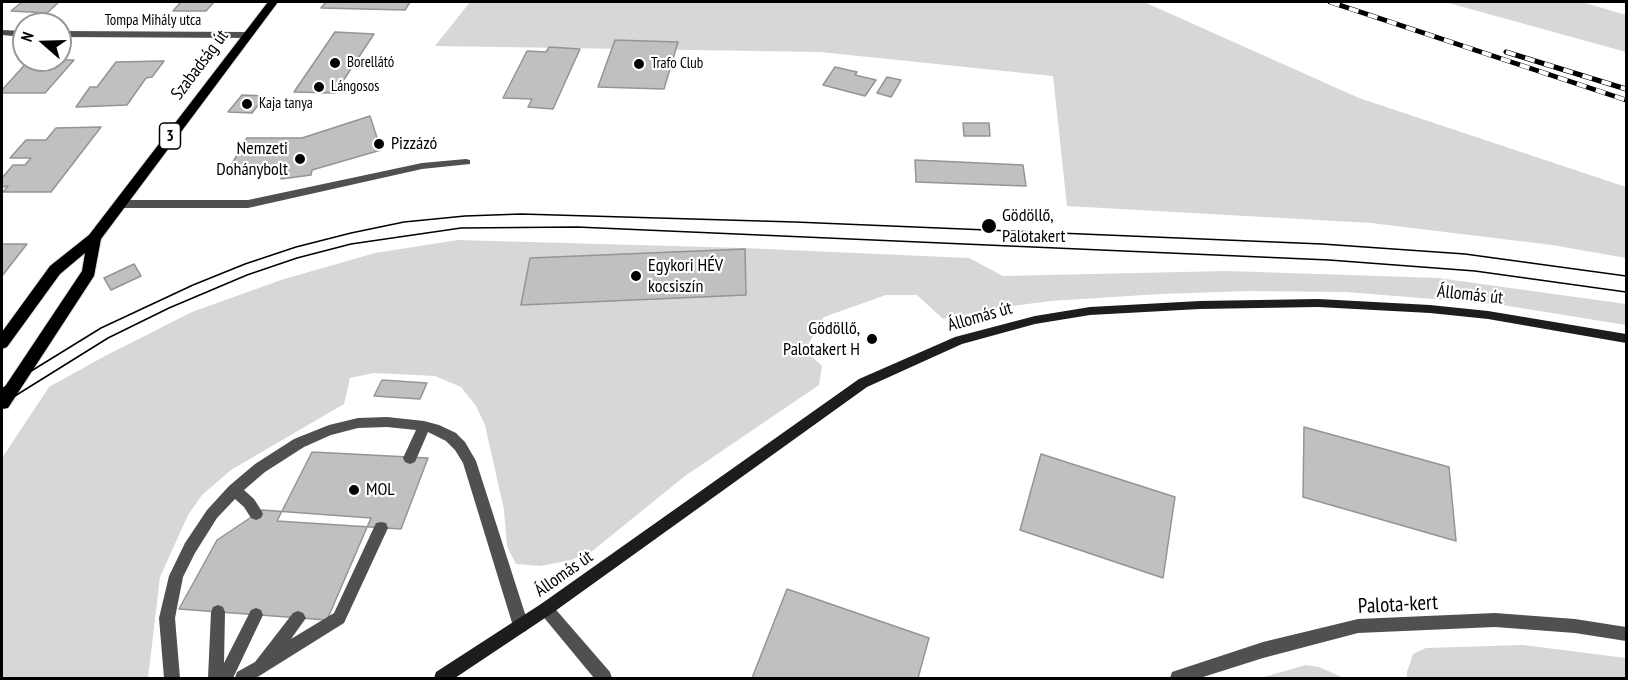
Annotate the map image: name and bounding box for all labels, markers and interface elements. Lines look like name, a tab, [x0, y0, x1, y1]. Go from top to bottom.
north arrow	[12, 12, 72, 72]
street label: Tompa Mihály utca	[105, 12, 201, 30]
street label: Szabadság út	[167, 26, 233, 104]
text: N	[16, 29, 38, 44]
place label: Borellátó	[347, 54, 394, 72]
place label: Trafo Club	[651, 55, 703, 73]
marker: Borellátó	[328, 56, 342, 70]
marker: Trafo Club	[632, 57, 646, 71]
place label: Lángosos	[331, 78, 379, 96]
marker: Lángosos	[312, 80, 326, 94]
place label: Kaja tanya	[259, 95, 313, 113]
marker: Kaja tanya	[240, 97, 254, 111]
road number: 3	[160, 123, 180, 149]
place label: Pizzázó	[391, 133, 437, 155]
marker: Pizzázó	[372, 137, 386, 151]
place label: Nemzeti Dohánybolt	[216, 138, 288, 180]
marker: Nemzeti Dohánybolt	[293, 152, 307, 166]
place label: Gödöllő, Palotakert	[1002, 205, 1066, 248]
marker: Gödöllő, Palotakert	[980, 217, 998, 235]
place label: Egykori HÉV kocsiszín	[648, 255, 723, 298]
marker: Egykori HÉV kocsiszín	[629, 269, 643, 283]
street label: Állomás út	[1436, 281, 1504, 309]
street label: Állomás út	[945, 297, 1015, 337]
place label: Gödöllő, Palotakert H	[783, 318, 860, 360]
marker: Gödöllő, Palotakert H	[865, 332, 879, 346]
place label: MOL	[366, 479, 395, 501]
marker: MOL	[347, 483, 361, 497]
street label: Állomás út	[531, 546, 597, 602]
street label: Palota-kert	[1357, 590, 1439, 620]

